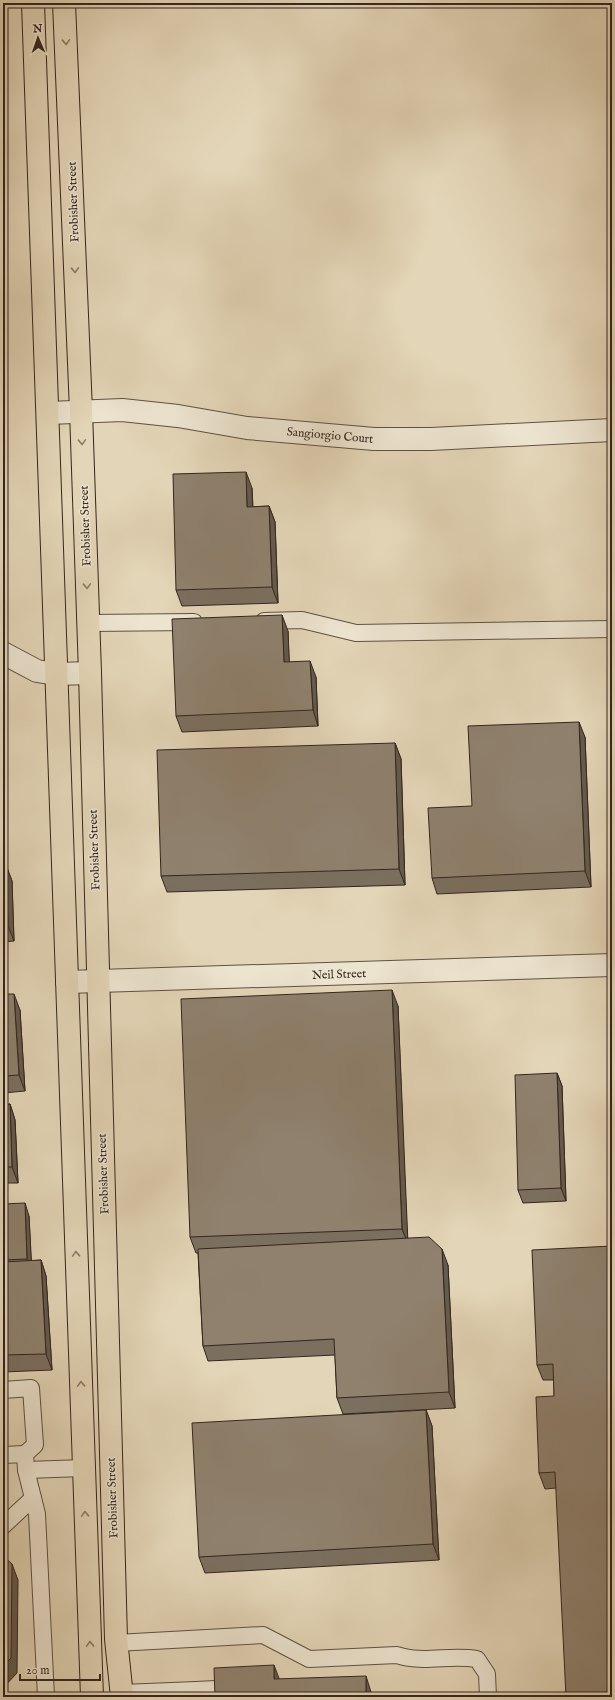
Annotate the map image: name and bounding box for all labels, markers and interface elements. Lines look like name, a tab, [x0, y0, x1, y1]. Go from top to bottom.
north arrow	[18, 18, 58, 58]
text: N	[32, 22, 43, 36]
one-way arrow	[62, 39, 70, 45]
street label: Frobisher Street	[65, 161, 82, 243]
one-way arrow	[71, 267, 80, 273]
street label: Sangiorgio Court	[286, 424, 374, 447]
one-way arrow	[78, 439, 87, 445]
street label: Frobisher Street	[77, 485, 94, 567]
one-way arrow	[83, 583, 91, 589]
street label: Frobisher Street	[86, 809, 103, 891]
street label: Neil Street	[312, 966, 367, 983]
street label: Frobisher Street	[95, 1133, 112, 1215]
one-way arrow	[72, 1251, 81, 1257]
one-way arrow	[77, 1381, 85, 1387]
street label: Frobisher Street	[104, 1457, 121, 1539]
one-way arrow	[81, 1511, 90, 1517]
one-way arrow	[86, 1641, 94, 1647]
scale bar	[20, 1656, 100, 1682]
text: 20 m	[26, 1663, 49, 1678]

